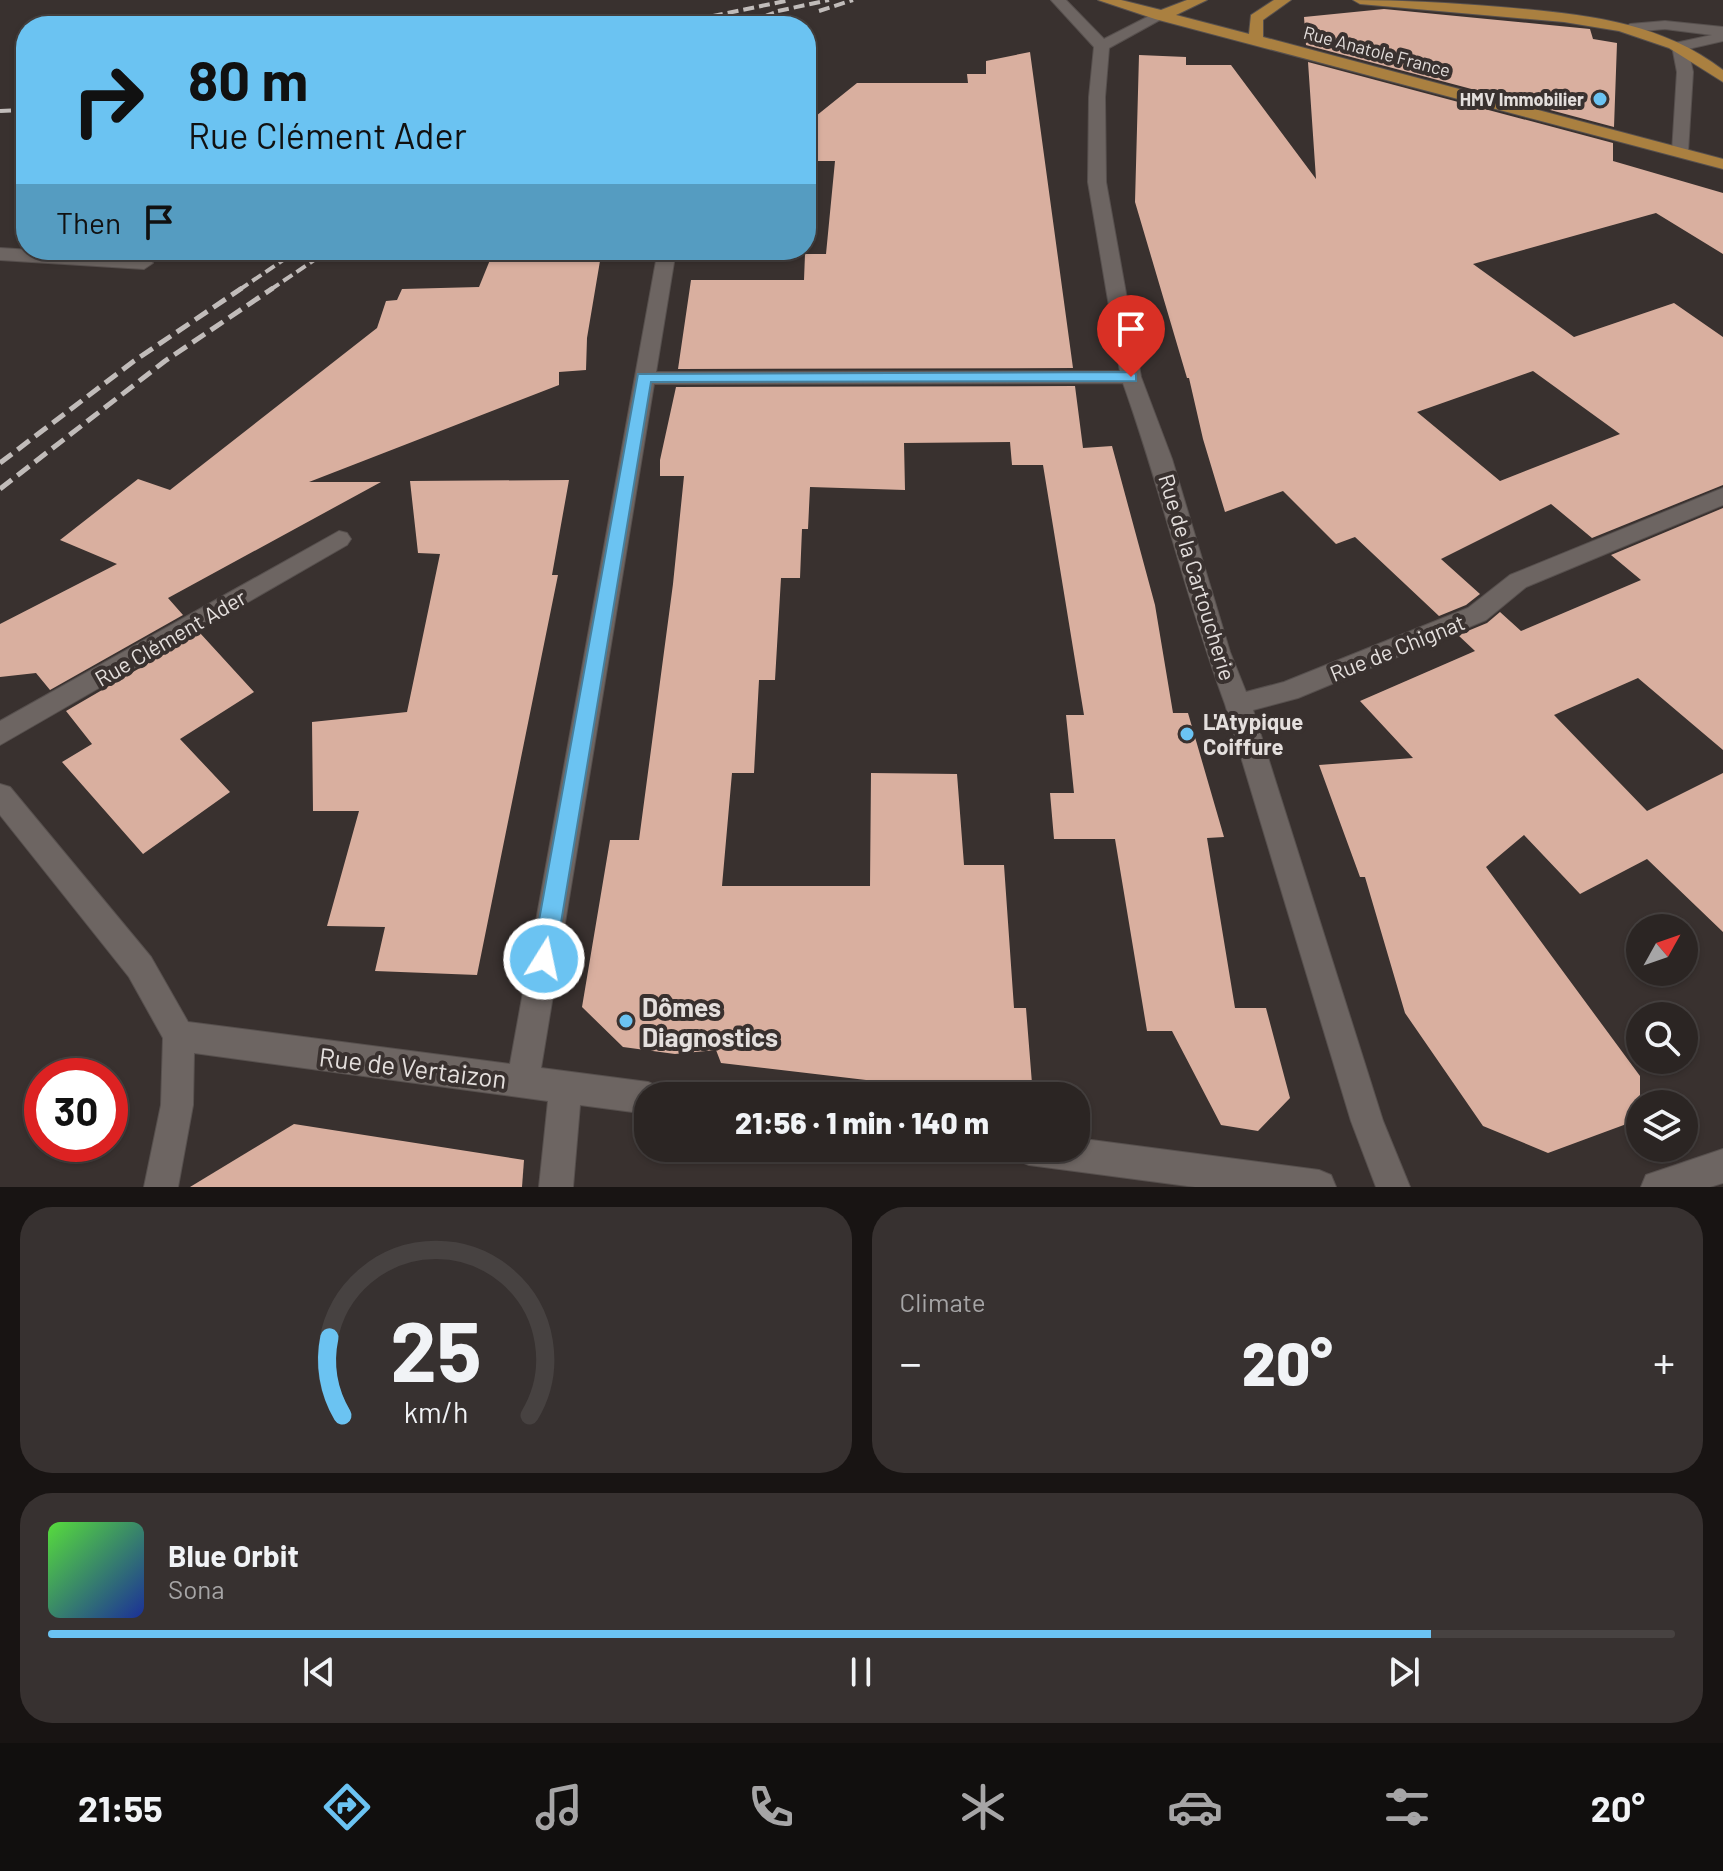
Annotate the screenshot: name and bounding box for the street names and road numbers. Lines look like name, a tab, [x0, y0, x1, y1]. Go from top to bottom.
street label: Rue Anatole France	[1301, 21, 1453, 81]
street label: Rue de la Cartoucherie	[1154, 471, 1242, 683]
street label: Rue Clément Ader	[90, 583, 250, 691]
street label: Rue de Chignat	[1326, 608, 1468, 686]
street label: Rue de Vertaizon	[317, 1040, 509, 1094]

